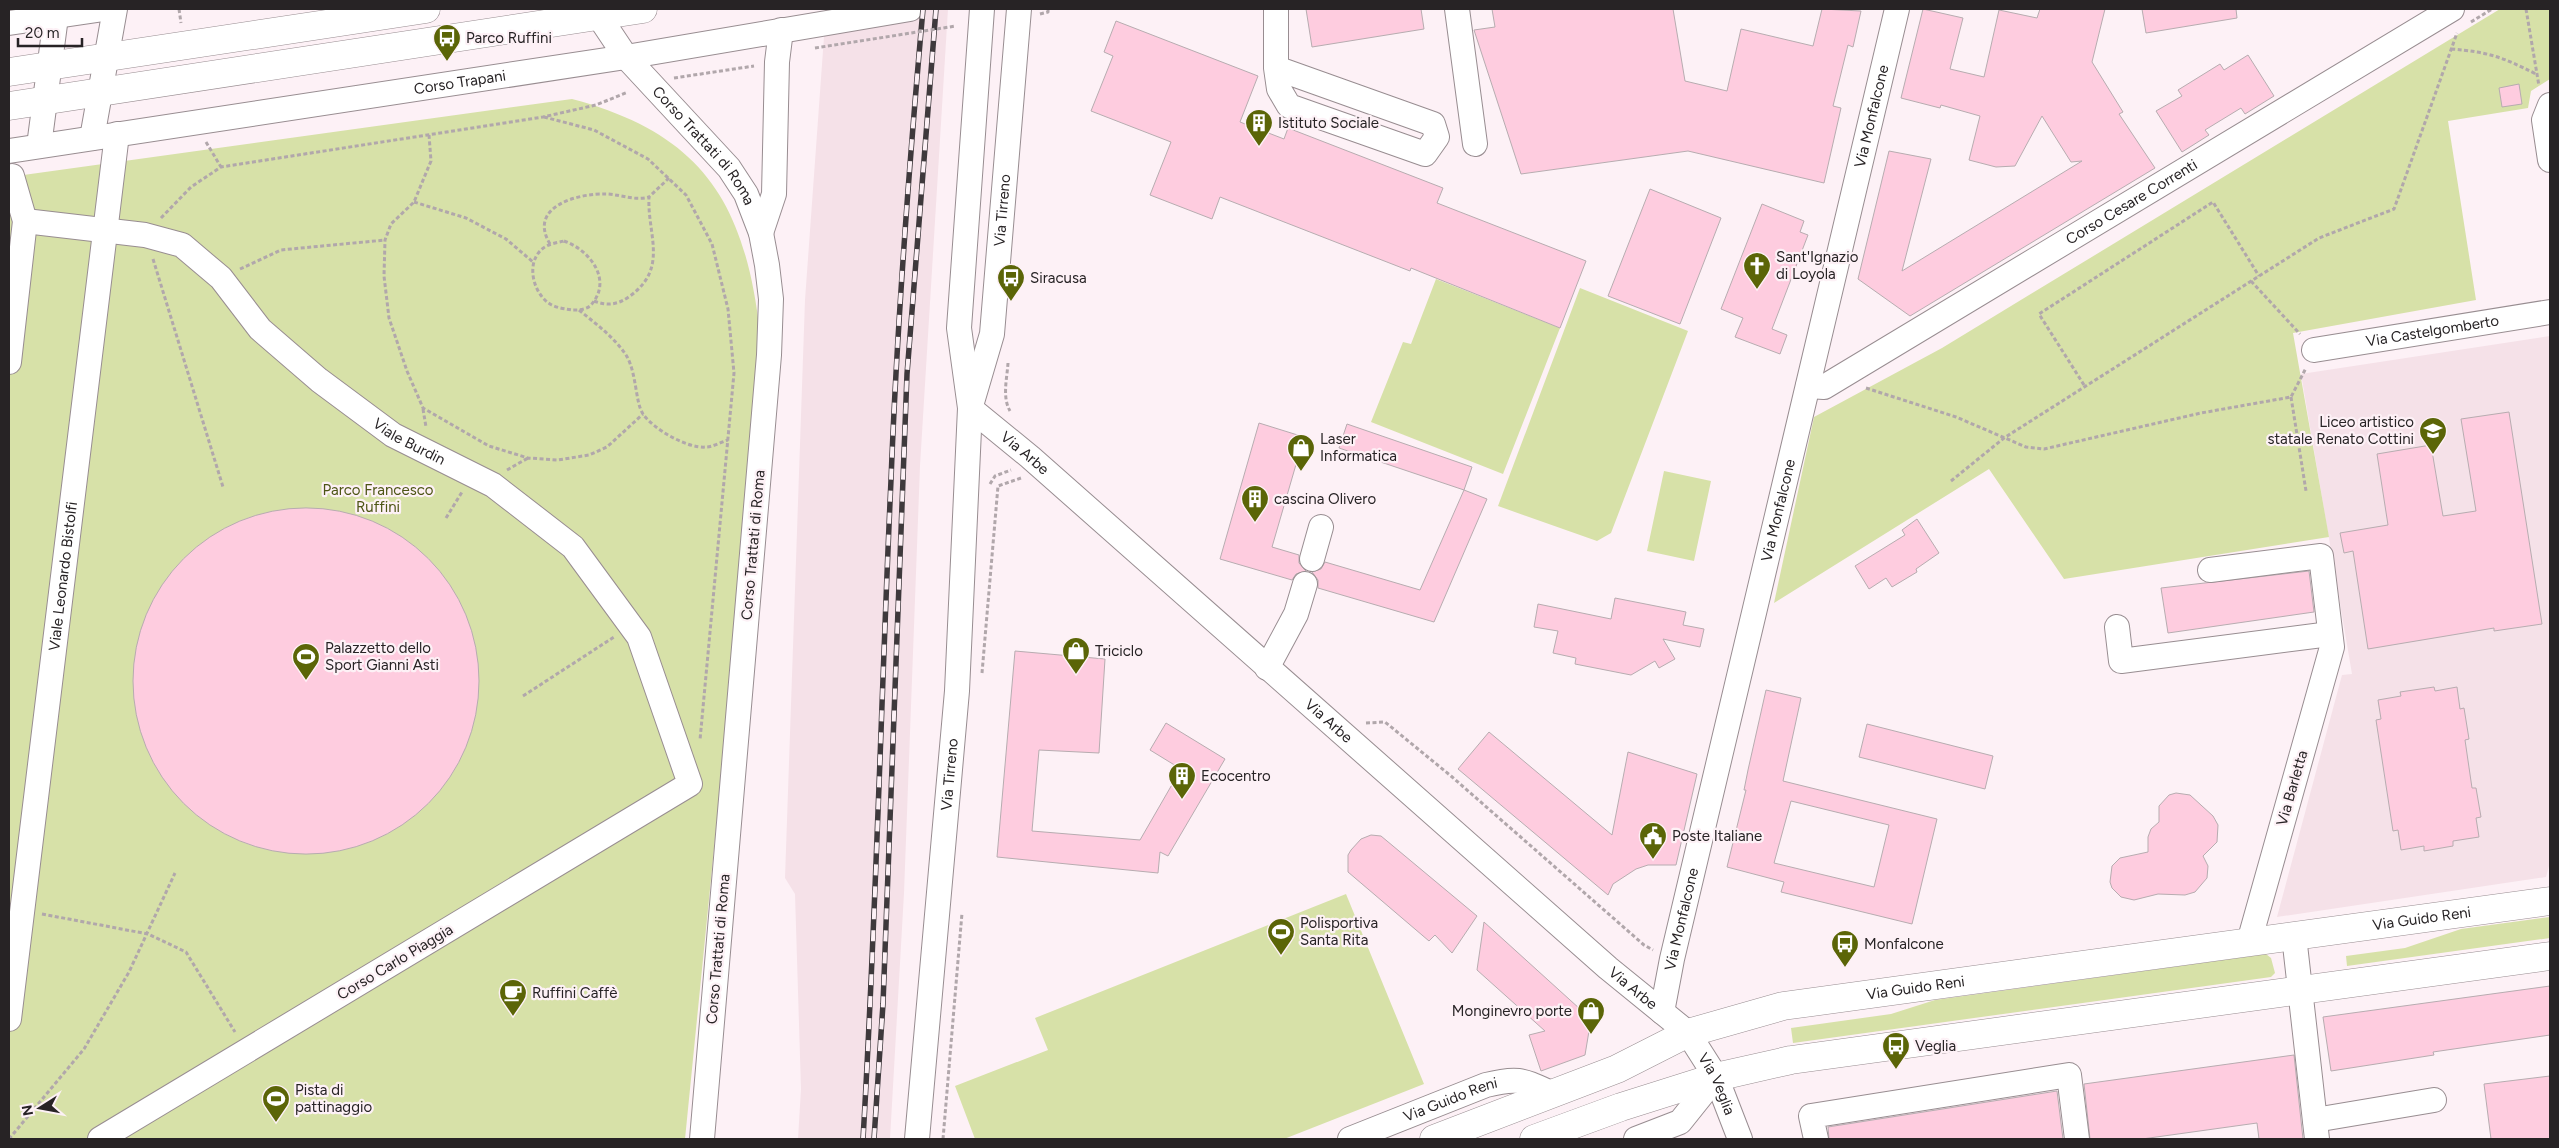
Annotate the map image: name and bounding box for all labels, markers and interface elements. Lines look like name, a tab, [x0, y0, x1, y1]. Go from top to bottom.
scale bar	[18, 15, 81, 47]
bus stop icon: Parco Ruffini	[432, 23, 462, 62]
text: 20 m	[25, 24, 59, 42]
place label: Parco Ruffini	[466, 29, 552, 47]
street label: Via Monfalcone	[1851, 63, 1892, 169]
street label: Corso Trapani	[413, 66, 507, 98]
street label: Corso Trattati di Roma	[649, 82, 758, 208]
building icon: Istituto Sociale	[1244, 108, 1274, 147]
place label: Istituto Sociale	[1278, 114, 1379, 132]
street label: Corso Cesare Correnti	[2063, 155, 2201, 248]
street label: Via Tirreno	[990, 173, 1014, 247]
place label: Sant'Ignazio di Loyola	[1776, 248, 1859, 283]
church icon: Sant'Ignazio di Loyola	[1742, 251, 1772, 290]
bus stop icon: Siracusa	[996, 263, 1026, 302]
place label: Siracusa	[1030, 269, 1087, 287]
street label: Via Castelgomberto	[2365, 311, 2501, 351]
place label: Liceo artistico statale Renato Cottini	[2267, 413, 2414, 448]
street label: Viale Burdin	[369, 414, 448, 469]
school or university icon: Liceo artistico statale Renato Cottini	[2418, 416, 2448, 455]
street label: Via Arbe	[997, 428, 1053, 479]
place label: Laser Informatica	[1320, 430, 1397, 465]
shop icon: Laser Informatica	[1286, 433, 1316, 472]
street label: Via Monfalcone	[1757, 457, 1799, 563]
street label: Corso Trattati di Roma	[737, 469, 769, 621]
park label: Parco Francesco Ruffini	[323, 481, 434, 516]
building icon: cascina Olivero	[1240, 484, 1270, 523]
place label: cascina Olivero	[1274, 490, 1376, 508]
street label: Viale Leonardo Bistolfi	[45, 501, 81, 652]
shop icon: Triciclo	[1061, 636, 1091, 675]
place label: Palazzetto dello Sport Gianni Asti	[325, 639, 439, 674]
sports icon: Palazzetto dello Sport Gianni Asti	[291, 642, 321, 681]
place label: Triciclo	[1095, 642, 1143, 660]
street label: Via Arbe	[1301, 695, 1356, 747]
street label: Via Tirreno	[937, 737, 962, 811]
street label: Via Barletta	[2273, 748, 2311, 828]
building icon: Ecocentro	[1167, 761, 1197, 800]
place label: Ecocentro	[1201, 767, 1271, 785]
public building icon: Poste Italiane	[1638, 821, 1668, 860]
place label: Poste Italiane	[1672, 827, 1762, 845]
street label: Via Monfalcone	[1661, 866, 1702, 972]
street label: Corso Trattati di Roma	[702, 873, 734, 1025]
street label: Via Guido Reni	[2371, 903, 2472, 934]
place label: Polisportiva Santa Rita	[1300, 914, 1378, 949]
sports icon: Polisportiva Santa Rita	[1266, 917, 1296, 956]
street label: Corso Carlo Piaggia	[334, 920, 456, 1004]
bus stop icon: Monfalcone	[1830, 929, 1860, 968]
place label: Monfalcone	[1864, 935, 1944, 953]
street label: Via Arbe	[1605, 963, 1661, 1013]
street label: Via Guido Reni	[1865, 972, 1966, 1004]
cafe icon: Ruffini Caffè	[498, 978, 528, 1017]
place label: Ruffini Caffè	[532, 984, 618, 1002]
shop icon: Monginevro porte	[1576, 996, 1606, 1035]
place label: Monginevro porte	[1452, 1002, 1572, 1020]
bus stop icon: Veglia	[1881, 1031, 1911, 1070]
place label: Veglia	[1915, 1037, 1956, 1055]
street label: Via Veglia	[1694, 1050, 1739, 1118]
street label: Via Guido Reni	[1401, 1074, 1499, 1126]
place label: Pista di pattinaggio	[295, 1081, 372, 1116]
north arrow	[15, 1083, 65, 1133]
sports icon: Pista di pattinaggio	[261, 1084, 291, 1123]
text: N	[18, 1103, 37, 1117]

